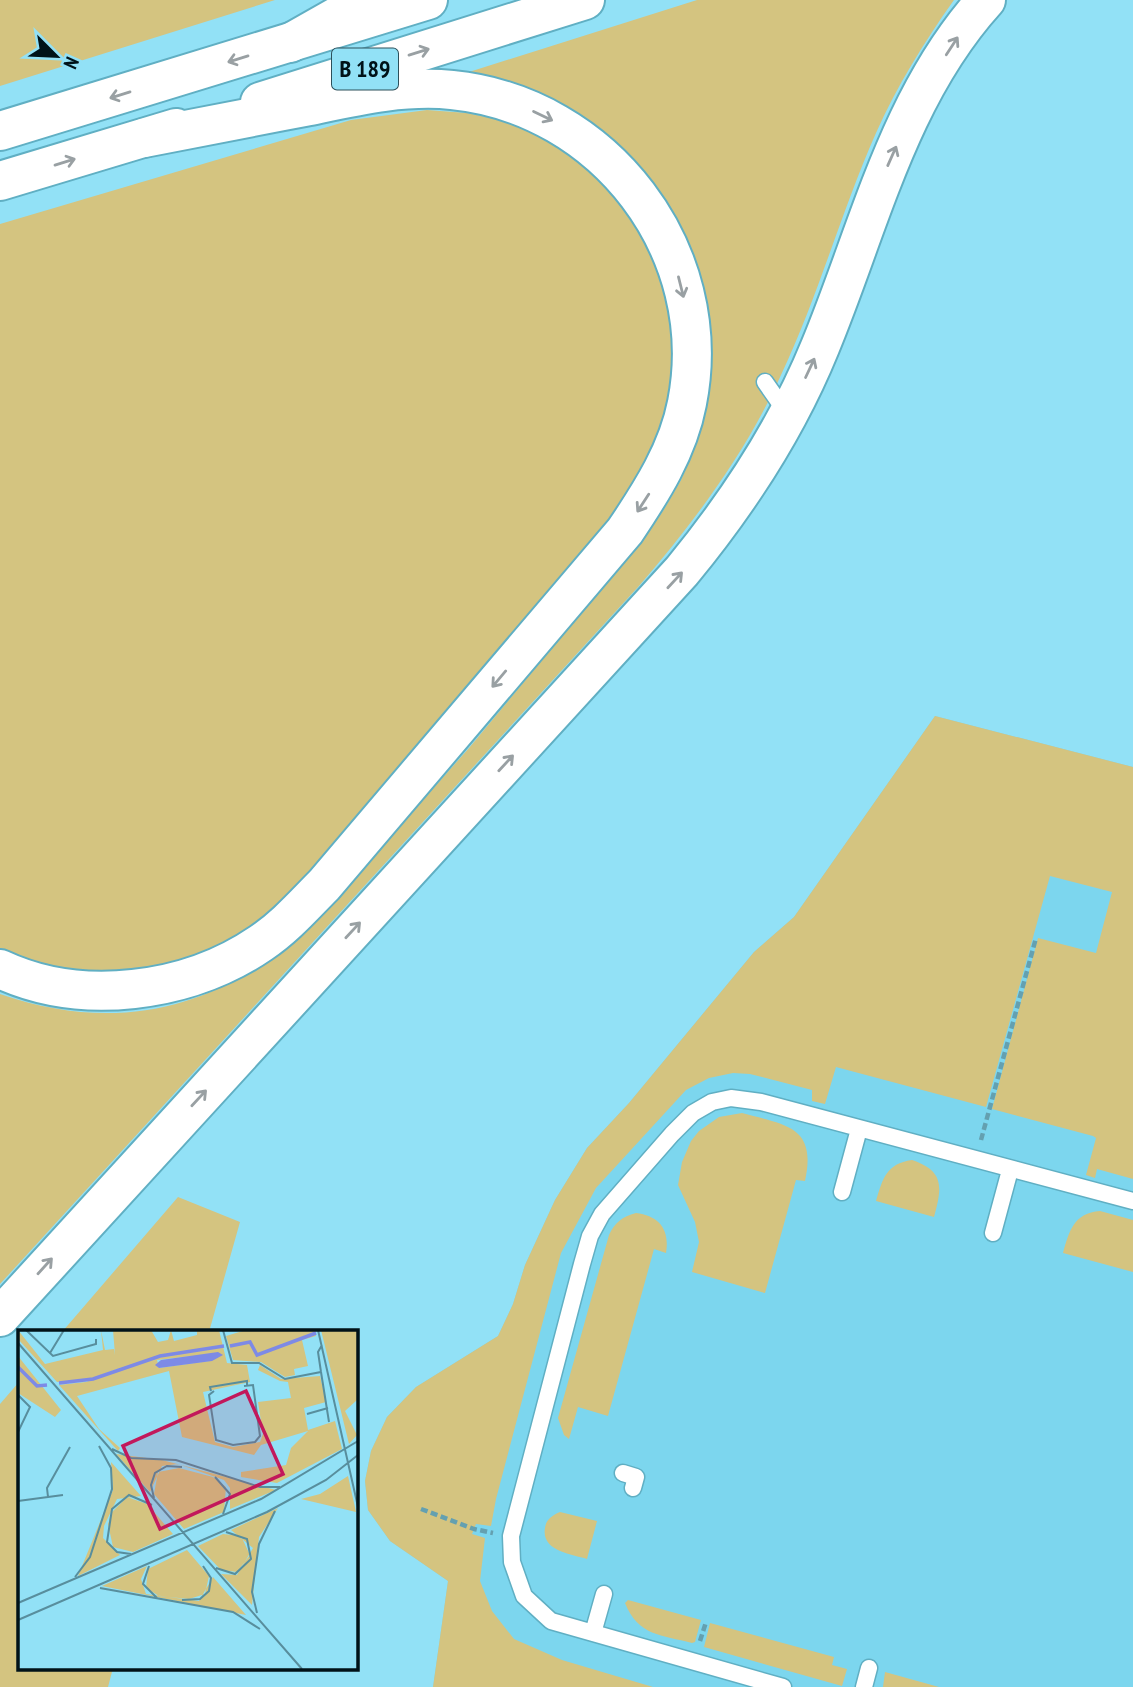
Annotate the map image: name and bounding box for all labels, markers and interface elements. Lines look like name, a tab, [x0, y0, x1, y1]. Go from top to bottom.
north arrow	[21, 21, 91, 91]
one-way arrow	[944, 37, 959, 56]
one-way arrow	[408, 45, 430, 57]
road number: B 189	[332, 48, 398, 90]
text: N	[58, 53, 85, 72]
one-way arrow	[227, 54, 249, 66]
one-way arrow	[109, 89, 131, 102]
one-way arrow	[532, 110, 553, 124]
one-way arrow	[886, 146, 899, 167]
one-way arrow	[54, 154, 76, 167]
one-way arrow	[675, 275, 689, 298]
one-way arrow	[805, 358, 818, 379]
one-way arrow	[636, 493, 650, 513]
one-way arrow	[666, 572, 683, 589]
one-way arrow	[491, 670, 507, 688]
one-way arrow	[498, 755, 515, 772]
one-way arrow	[344, 922, 360, 940]
one-way arrow	[191, 1089, 207, 1107]
one-way arrow	[37, 1258, 54, 1275]
inset map	[18, 1330, 357, 1670]

